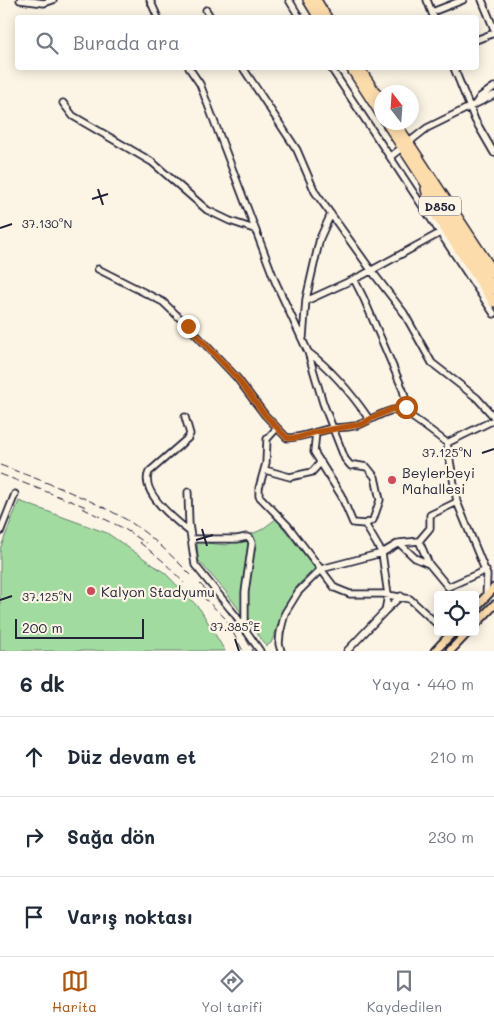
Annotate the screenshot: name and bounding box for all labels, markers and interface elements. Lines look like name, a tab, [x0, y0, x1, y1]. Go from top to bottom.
search box	[15, 15, 479, 70]
icon: search	[33, 29, 61, 57]
text: Burada ara	[73, 30, 180, 55]
north arrow	[374, 85, 419, 130]
road number: D850	[419, 197, 461, 216]
text: 37.130°N	[22, 215, 72, 231]
route end	[177, 315, 200, 338]
route start	[395, 396, 418, 419]
text: 37.125°N	[422, 444, 472, 460]
place label: Beylerbeyi Mahallesi	[402, 463, 475, 498]
marker: Beylerbeyi Mahallesi	[386, 474, 398, 486]
place label: Kalyon Stadyumu	[101, 582, 215, 601]
marker: Kalyon Stadyumu	[85, 585, 97, 597]
text: 37.125°N	[22, 588, 72, 604]
map controls	[434, 591, 479, 636]
button: locate	[434, 591, 479, 636]
scale bar	[15, 616, 144, 639]
text: 200 m	[22, 618, 63, 637]
text: 37.385°E	[210, 618, 260, 634]
text: 6 dk	[20, 670, 65, 697]
text: Yaya · 440 m	[371, 673, 474, 694]
icon: ahead	[20, 743, 48, 771]
text: Düz devam et	[67, 744, 196, 769]
text: 210 m	[430, 746, 474, 767]
icon: right	[20, 823, 48, 851]
text: Sağa dön	[67, 824, 155, 849]
text: 230 m	[428, 826, 474, 847]
icon: arrive	[20, 903, 48, 931]
text: Varış noktası	[67, 904, 193, 929]
tab: Harita	[52, 967, 97, 1016]
tab: Yol tarifi	[201, 967, 263, 1016]
tab: Kaydedilen	[367, 967, 442, 1016]

